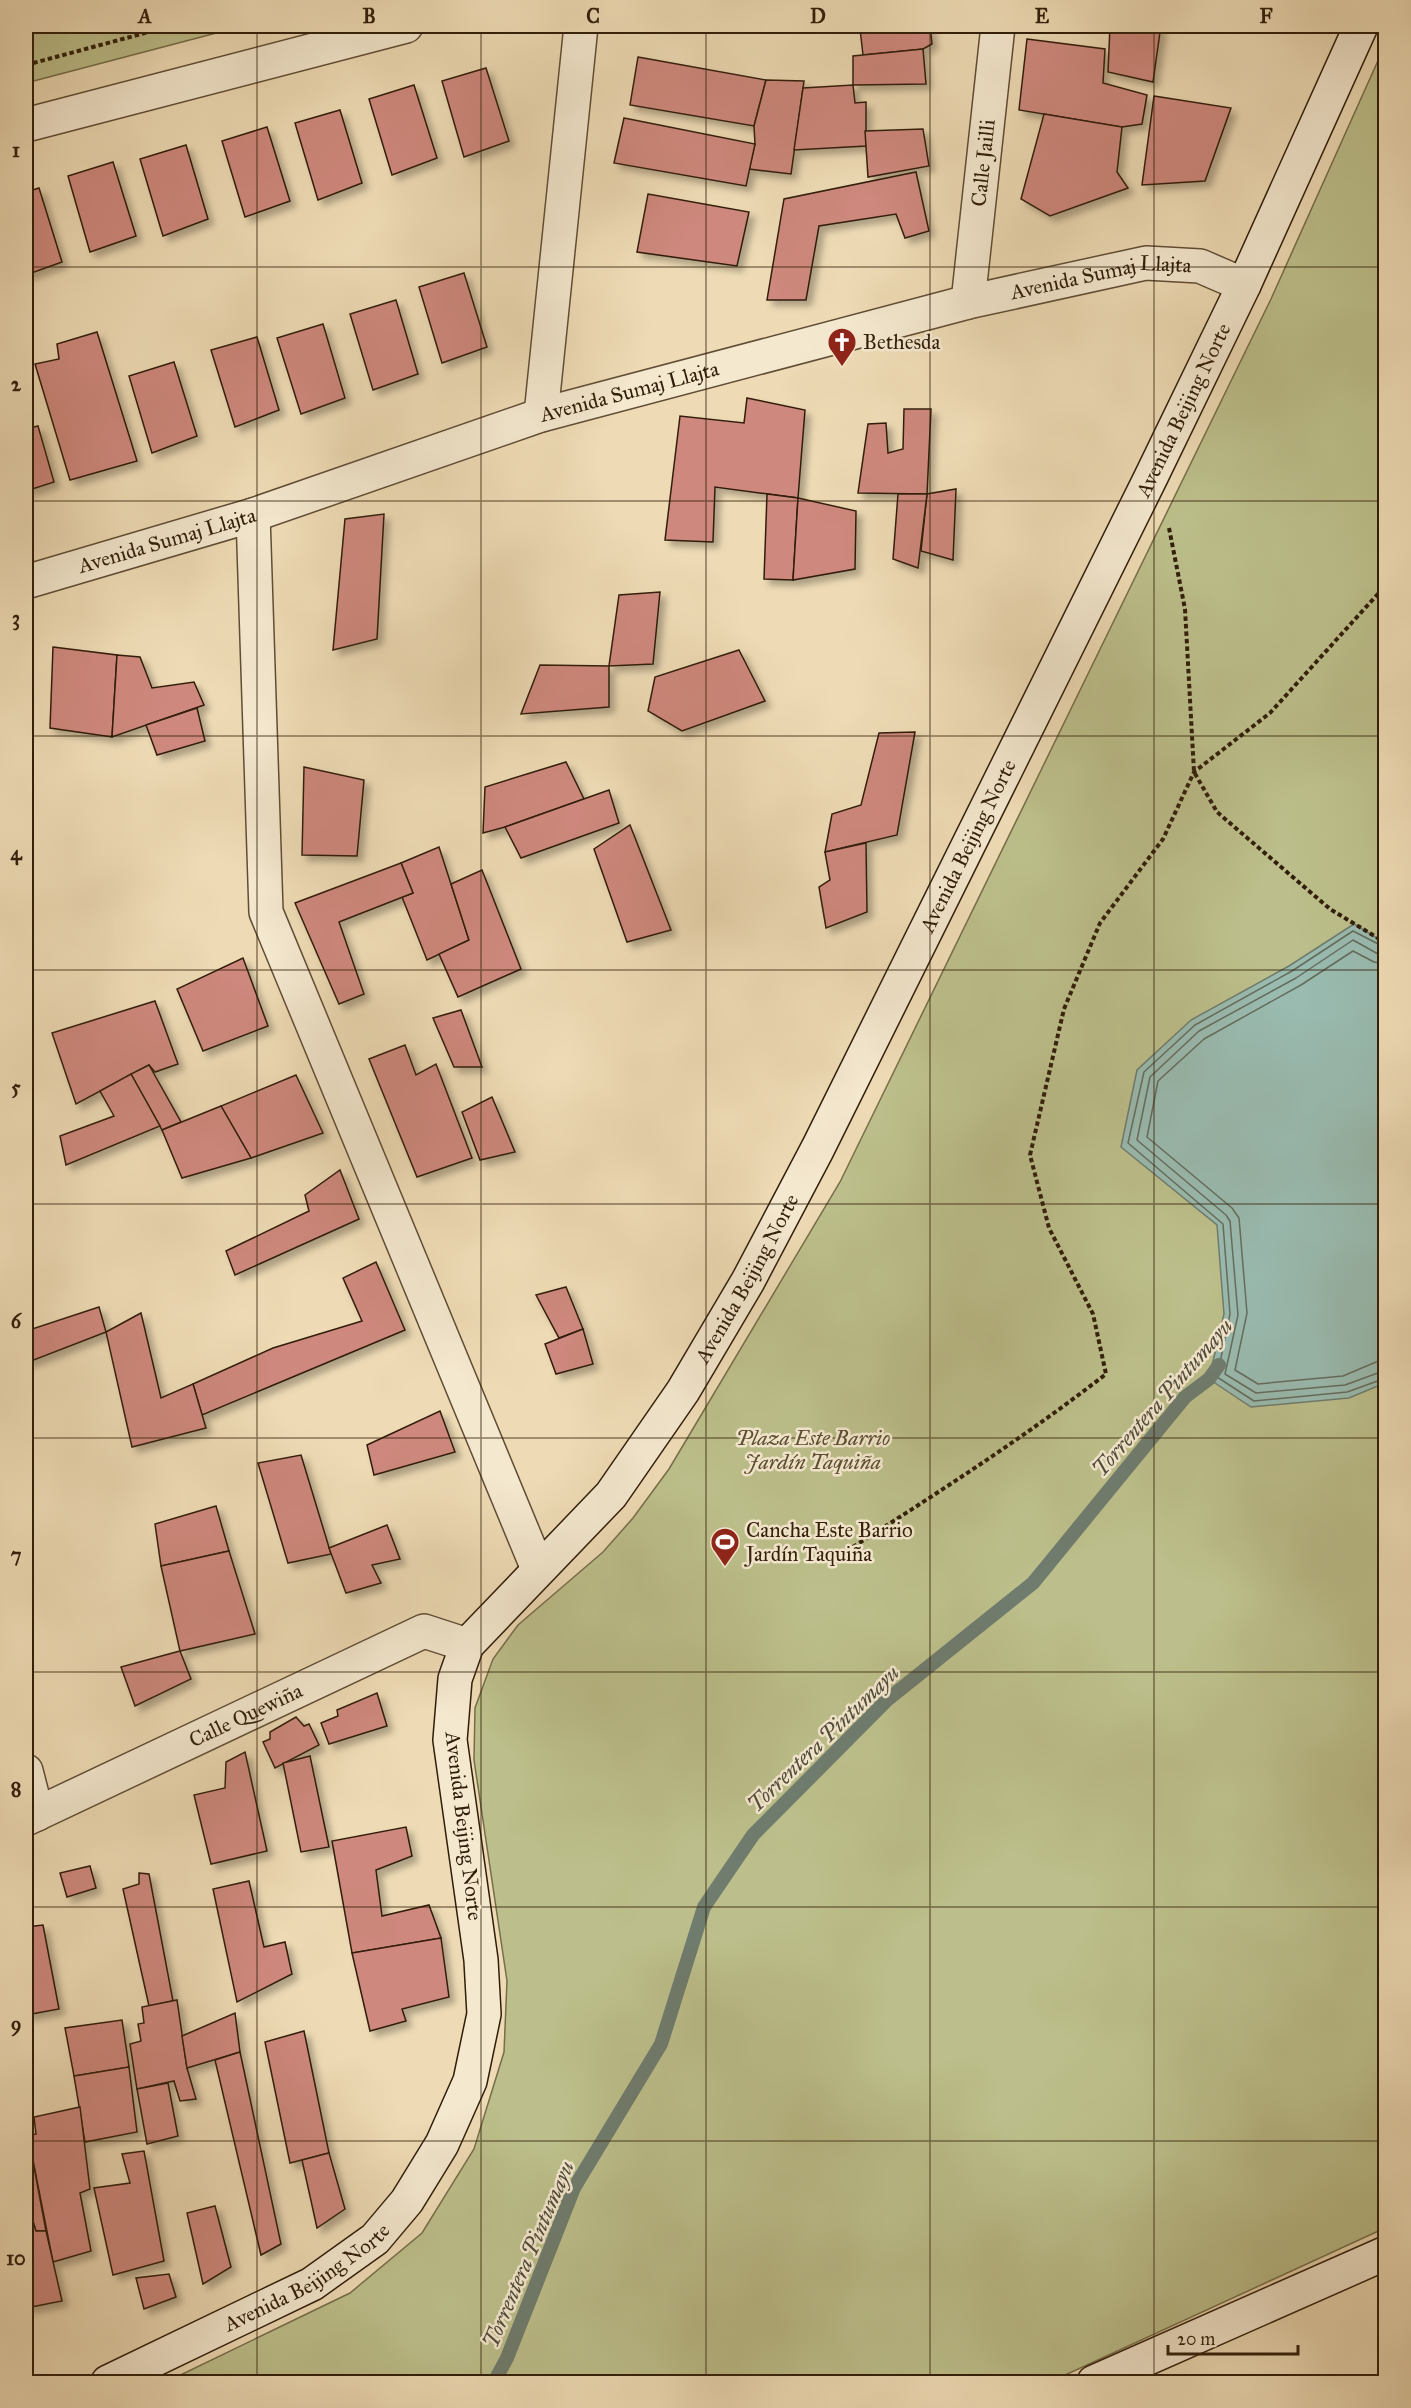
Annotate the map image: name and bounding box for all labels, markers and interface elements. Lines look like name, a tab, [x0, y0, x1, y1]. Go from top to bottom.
text: A	[136, 4, 152, 28]
text: B	[362, 4, 376, 28]
text: C	[586, 4, 600, 28]
text: D	[810, 4, 826, 28]
text: E	[1035, 4, 1050, 28]
text: F	[1259, 4, 1273, 28]
street label: Calle Jailli	[965, 118, 1001, 208]
text: 1	[12, 138, 20, 162]
street label: Avenida Sumaj Llajta	[1007, 250, 1192, 306]
street label: Avenida Beijing Norte	[1130, 319, 1237, 502]
church icon: Bethesda	[826, 326, 858, 368]
place label: Bethesda	[863, 329, 941, 355]
street label: Avenida Sumaj Llajta	[536, 355, 722, 428]
text: 2	[11, 372, 22, 396]
street label: Avenida Sumaj Llajta	[74, 502, 259, 579]
text: 3	[12, 606, 20, 631]
street label: Avenida Beijing Norte	[914, 755, 1022, 938]
text: 4	[10, 841, 22, 866]
text: 5	[11, 1075, 21, 1099]
street label: Avenida Beijing Norte	[689, 1189, 805, 1369]
text: 6	[11, 1309, 23, 1333]
water label: Torrentera Pintumayu	[1086, 1313, 1238, 1482]
park label: Plaza Este Barrio Jardín Taquiña	[736, 1425, 890, 1475]
place label: Cancha Este Barrio Jardín Taquiña	[744, 1517, 913, 1567]
sports icon: Cancha Este Barrio Jardín Taquiña	[709, 1526, 741, 1568]
text: 7	[11, 1543, 22, 1567]
water label: Torrentera Pintumayu	[742, 1659, 905, 1818]
street label: Calle Quewiña	[185, 1677, 307, 1753]
street label: Avenida Beijing Norte	[439, 1729, 489, 1922]
text: 8	[11, 1777, 21, 1801]
text: 9	[11, 2012, 21, 2037]
water label: Torrentera Pintumayu	[477, 2157, 580, 2352]
street label: Avenida Beijing Norte	[219, 2218, 396, 2338]
text: 10	[6, 2246, 26, 2270]
scale bar	[1168, 2318, 1298, 2356]
text: 20 m	[1177, 2328, 1215, 2350]

